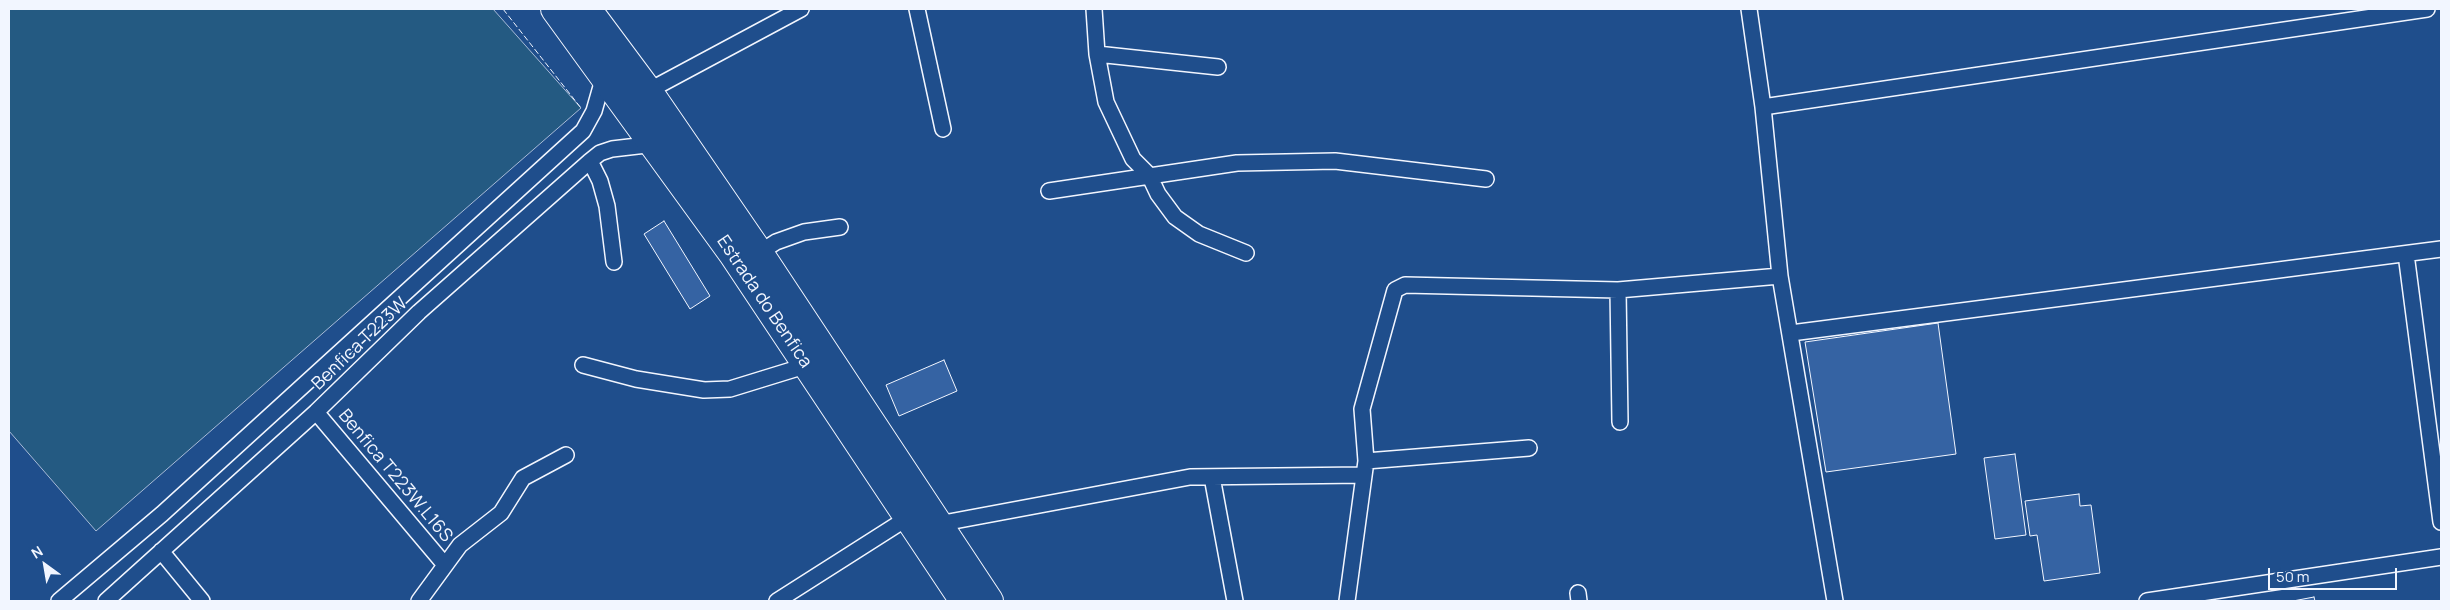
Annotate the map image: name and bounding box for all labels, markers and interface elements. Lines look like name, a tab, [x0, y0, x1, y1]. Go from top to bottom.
street label: Estrada do Benfica	[712, 232, 816, 372]
street label: Benfica T223W	[308, 293, 412, 395]
street label: Benfica T223W.L16S	[333, 405, 457, 547]
north arrow	[20, 540, 70, 590]
text: N	[27, 541, 46, 563]
scale bar	[2270, 558, 2399, 590]
text: 50 m	[2276, 566, 2310, 587]

